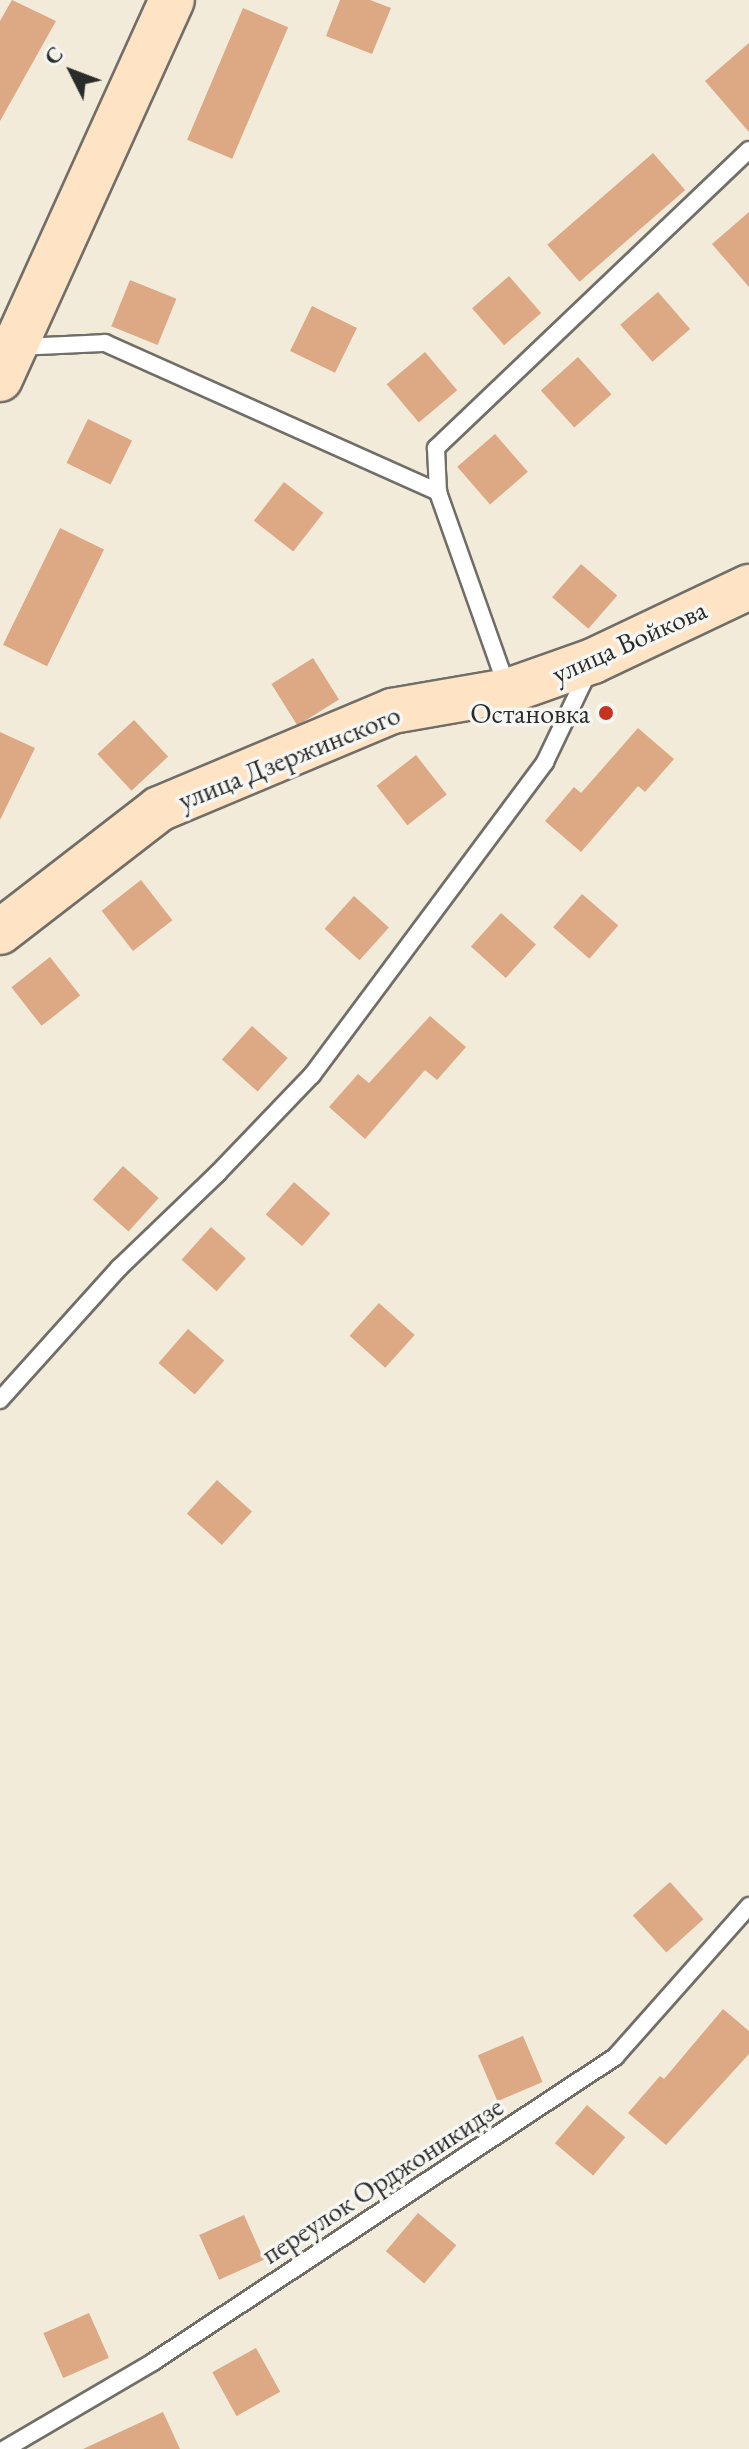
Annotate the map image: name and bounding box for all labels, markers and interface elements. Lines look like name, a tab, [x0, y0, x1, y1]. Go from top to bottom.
north arrow	[32, 32, 112, 112]
text: С	[38, 40, 70, 71]
street label: улица Войкова	[546, 592, 712, 690]
place label: Остановка	[470, 696, 590, 730]
street label: улица Дзержинского	[173, 697, 405, 817]
marker: Остановка	[597, 704, 615, 722]
street label: переулок Орджоникидзе	[255, 2089, 509, 2271]

